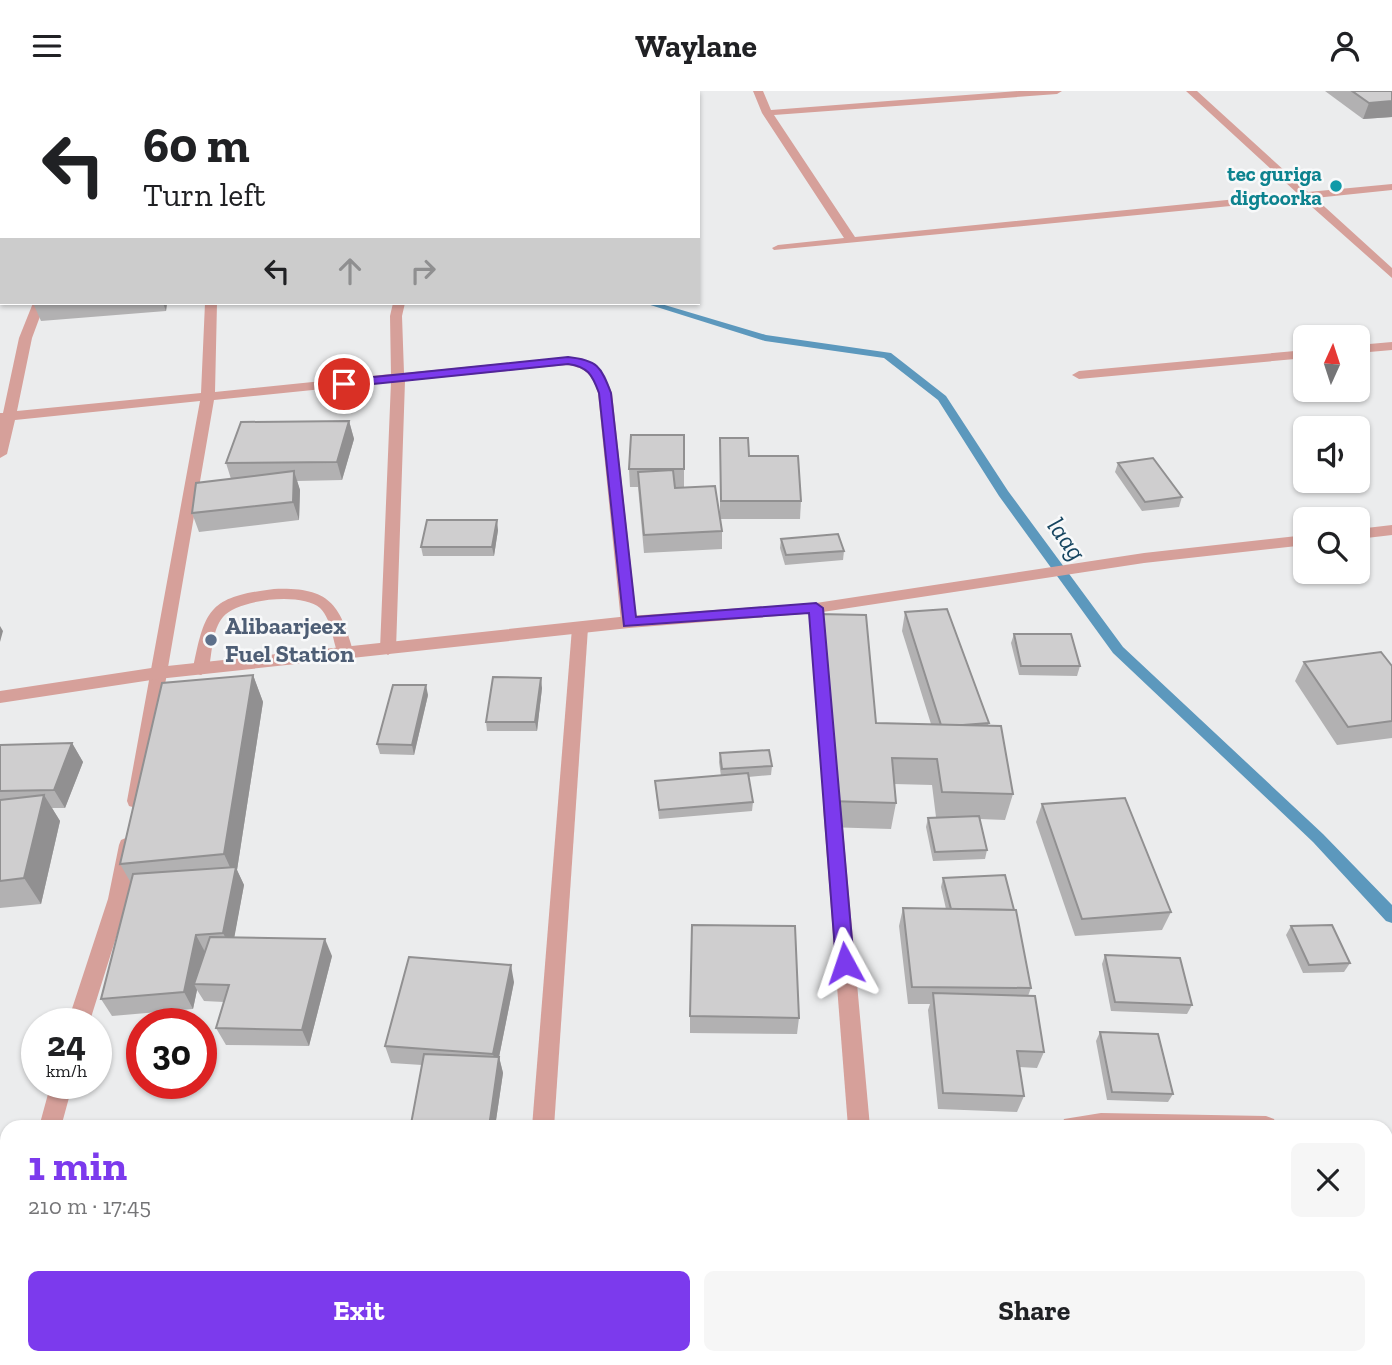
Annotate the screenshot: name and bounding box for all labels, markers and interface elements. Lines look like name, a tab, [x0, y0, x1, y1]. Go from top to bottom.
icon: menu	[28, 27, 66, 65]
text: Waylane	[635, 27, 757, 65]
icon: person	[1326, 27, 1364, 65]
text: 60 m	[143, 116, 250, 175]
icon: left	[28, 119, 119, 210]
place label: tec guriga digtoorka	[1227, 161, 1322, 210]
text: Turn left	[143, 176, 265, 214]
marker: tec guriga digtoorka	[1328, 178, 1344, 194]
icon: left	[258, 252, 296, 290]
icon: ahead	[331, 252, 369, 290]
icon: right	[404, 252, 442, 290]
north arrow	[1293, 325, 1370, 403]
map controls	[1293, 325, 1370, 584]
pin	[314, 354, 374, 414]
icon: arrive	[325, 365, 363, 403]
button: sound	[1293, 416, 1370, 493]
button: search	[1293, 507, 1370, 584]
water label: laag	[1041, 511, 1094, 567]
place label: Alibaarjeex Fuel Station	[225, 611, 354, 668]
marker: Alibaarjeex Fuel Station	[203, 632, 219, 648]
position arrow	[808, 926, 882, 1000]
speed limit sign: 30	[126, 1008, 217, 1099]
text: 24	[47, 1023, 86, 1065]
text: km/h	[46, 1060, 87, 1082]
text: 1 min	[28, 1140, 127, 1191]
button: close	[1291, 1143, 1365, 1217]
text: 210 m · 17:45	[28, 1192, 151, 1220]
button: Exit	[28, 1271, 690, 1351]
button: Share	[704, 1271, 1365, 1351]

